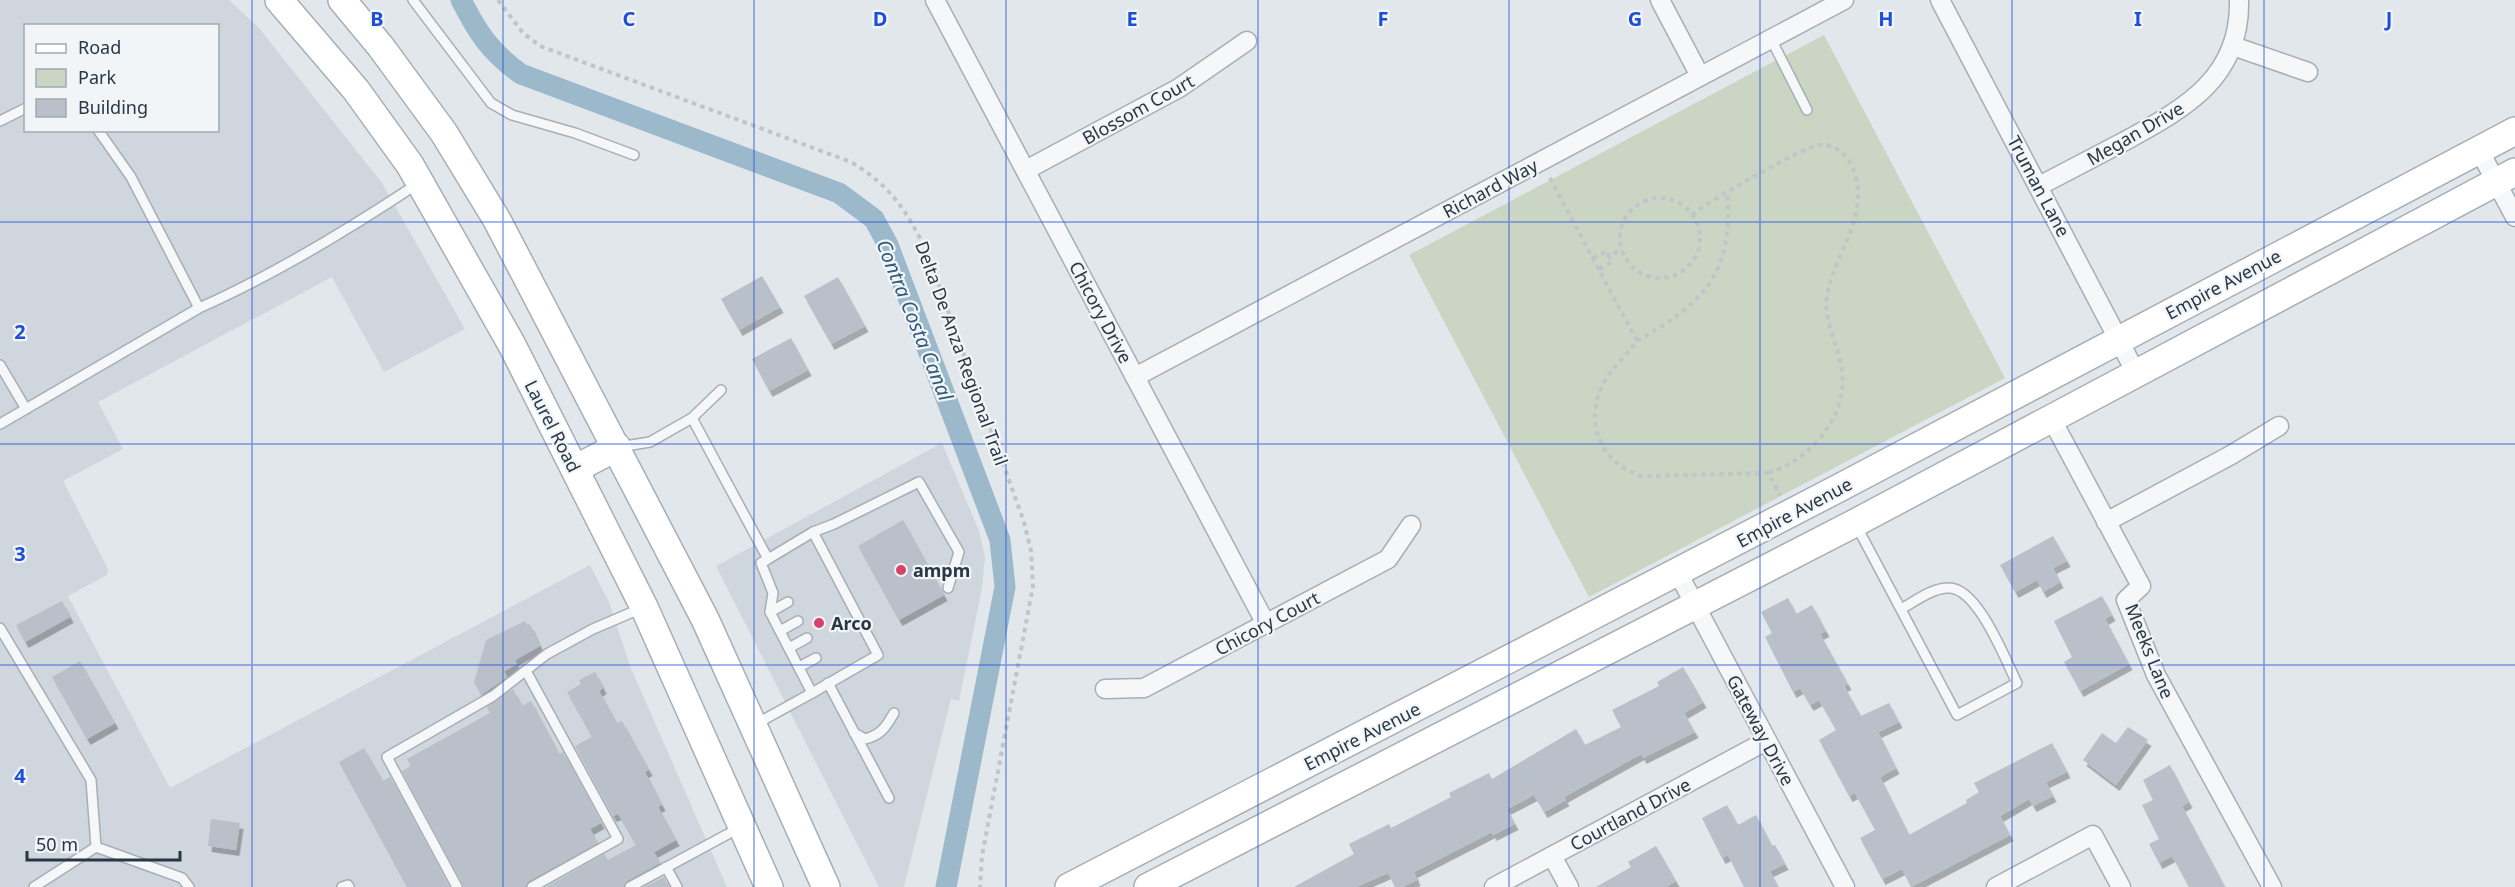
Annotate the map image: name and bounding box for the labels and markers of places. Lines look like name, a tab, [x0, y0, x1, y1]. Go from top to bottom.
place label: ampm	[913, 558, 970, 582]
marker: ampm	[894, 563, 908, 577]
place label: Arco	[831, 611, 872, 635]
marker: Arco	[812, 616, 826, 630]

